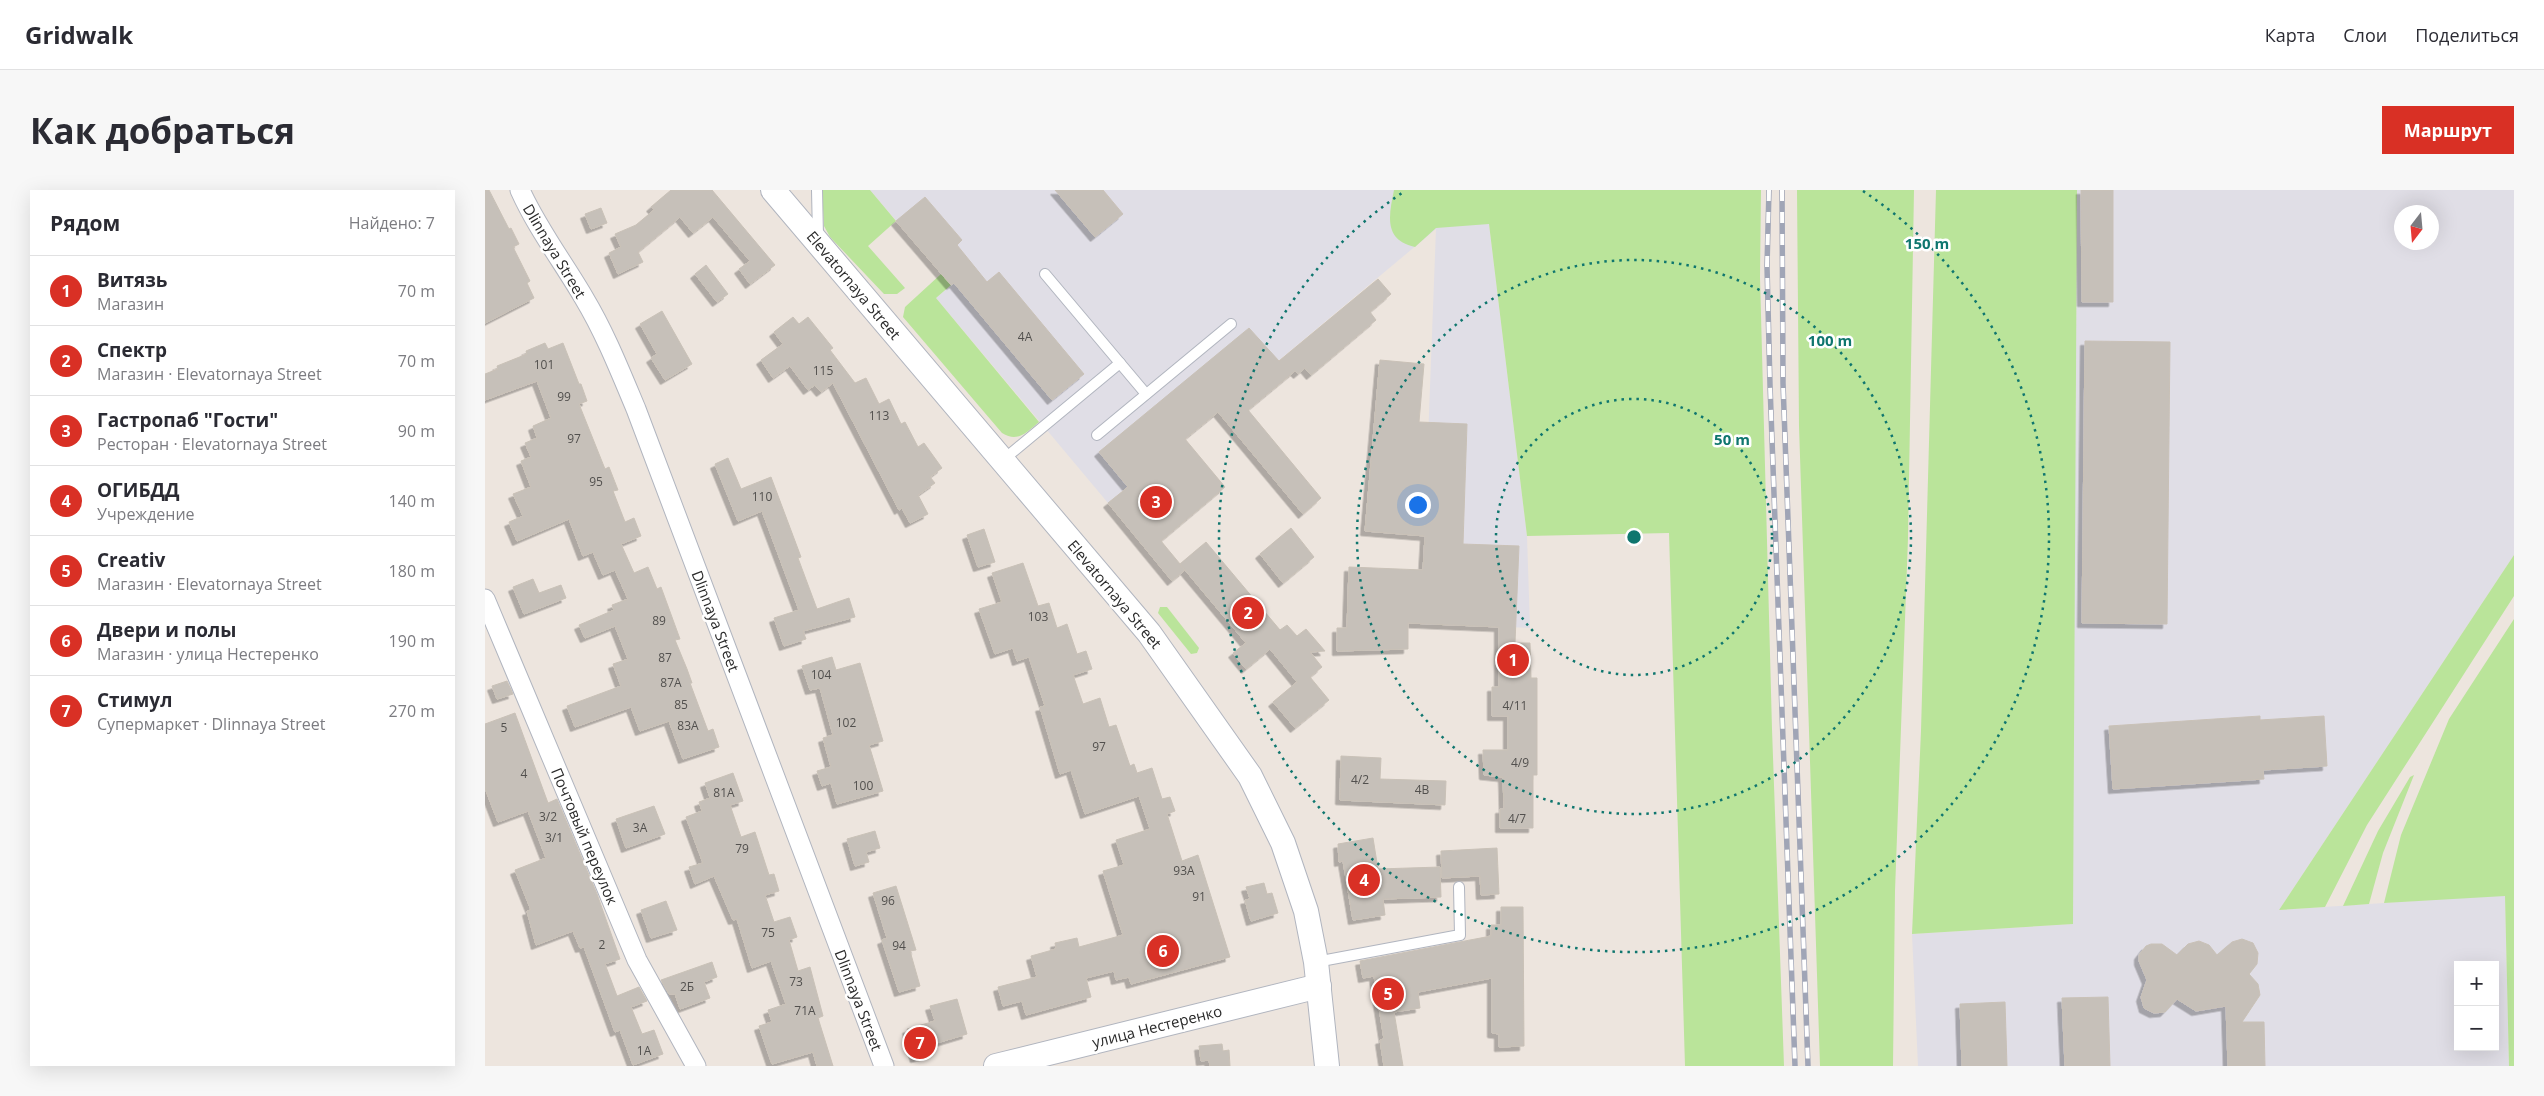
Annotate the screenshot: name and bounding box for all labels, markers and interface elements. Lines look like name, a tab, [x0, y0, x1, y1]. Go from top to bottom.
text: Gridwalk	[25, 18, 133, 51]
text: Карта	[2265, 23, 2315, 47]
text: Слои	[2343, 23, 2387, 47]
text: Поделиться	[2415, 23, 2519, 47]
button: Маршрут	[2382, 106, 2514, 154]
text: Как добраться	[30, 107, 295, 154]
street label: Dlinnaya Street	[519, 200, 591, 302]
north arrow	[2394, 205, 2439, 250]
text: Рядом	[50, 209, 120, 237]
text: Найдено: 7	[349, 212, 435, 234]
street label: Elevatornaya Street	[803, 226, 905, 344]
text: 150 m	[1905, 233, 1949, 253]
text: Витязь	[97, 267, 167, 293]
text: 1	[61, 280, 71, 302]
text: 70 m	[398, 280, 435, 302]
text: Магазин	[97, 293, 164, 315]
house number: 4А	[1018, 328, 1033, 345]
text: 100 m	[1808, 330, 1852, 350]
text: Спектр	[97, 337, 167, 363]
text: 2	[61, 350, 71, 372]
text: 70 m	[398, 350, 435, 372]
house number: 101	[534, 356, 554, 373]
house number: 115	[813, 362, 833, 379]
text: Магазин · Elevatornaya Street	[97, 363, 322, 385]
house number: 99	[557, 388, 571, 405]
text: Гастропаб "Гости"	[97, 407, 278, 433]
house number: 113	[869, 407, 889, 424]
text: 3	[61, 420, 71, 442]
text: 90 m	[398, 420, 435, 442]
text: 50 m	[1714, 429, 1750, 449]
house number: 97	[567, 430, 581, 447]
text: Ресторан · Elevatornaya Street	[97, 433, 327, 455]
house number: 95	[589, 473, 603, 490]
text: ОГИБДД	[97, 477, 180, 503]
pin: 3	[1140, 483, 1172, 521]
house number: 110	[752, 488, 772, 505]
text: 4	[61, 490, 71, 512]
text: 140 m	[389, 490, 435, 512]
your location	[1405, 492, 1431, 518]
text: Учреждение	[97, 503, 195, 525]
centre of rings	[1625, 528, 1643, 546]
street label: Elevatornaya Street	[1064, 535, 1166, 653]
text: Creativ	[97, 547, 165, 573]
text: 5	[61, 560, 71, 582]
text: 180 m	[389, 560, 435, 582]
street label: Dlinnaya Street	[688, 568, 744, 674]
text: Магазин · Elevatornaya Street	[97, 573, 322, 595]
pin: 2	[1232, 594, 1264, 632]
house number: 103	[1028, 608, 1048, 625]
house number: 89	[652, 612, 666, 629]
text: Двери и полы	[97, 617, 237, 643]
text: 6	[61, 630, 71, 652]
text: 190 m	[389, 630, 435, 652]
pin: 1	[1497, 641, 1529, 679]
text: Магазин · улица Нестеренко	[97, 643, 319, 665]
house number: 87	[658, 649, 672, 666]
house number: 104	[811, 666, 831, 683]
house number: 87А	[660, 674, 682, 691]
text: Стимул	[97, 687, 172, 713]
house number: 85	[674, 696, 688, 713]
house number: 4/11	[1503, 697, 1527, 714]
text: 7	[61, 700, 71, 722]
text: 270 m	[389, 700, 435, 722]
text: Супермаркет · Dlinnaya Street	[97, 713, 325, 735]
house number: 102	[836, 714, 856, 731]
house number: 83А	[677, 717, 699, 734]
house number: 5	[501, 719, 508, 736]
house number: 97	[1092, 738, 1106, 755]
house number: 4/9	[1511, 754, 1529, 771]
street label: Почтовый переулок	[547, 764, 623, 908]
house number: 4	[521, 765, 528, 782]
house number: 4/2	[1351, 771, 1369, 788]
house number: 100	[853, 777, 873, 794]
house number: 4В	[1415, 781, 1430, 798]
house number: 81А	[713, 784, 735, 801]
house number: 3/2	[539, 808, 557, 825]
house number: 4/7	[1508, 810, 1526, 827]
house number: 3А	[633, 819, 648, 836]
house number: 3/1	[545, 829, 563, 846]
house number: 79	[735, 840, 749, 857]
pin: 4	[1348, 861, 1380, 899]
house number: 93А	[1173, 862, 1195, 879]
house number: 91	[1192, 888, 1206, 905]
house number: 96	[881, 892, 895, 909]
house number: 75	[761, 924, 775, 941]
pin: 6	[1147, 932, 1179, 970]
house number: 2	[599, 936, 606, 953]
house number: 94	[892, 937, 906, 954]
street label: Dlinnaya Street	[831, 947, 887, 1053]
map controls	[2454, 961, 2499, 1051]
button: +	[2454, 961, 2499, 1006]
house number: 73	[789, 973, 803, 990]
pin: 5	[1372, 975, 1404, 1013]
house number: 2Б	[680, 978, 694, 995]
street label: улица Нестеренко	[1090, 1000, 1224, 1052]
house number: 71А	[794, 1002, 816, 1019]
button: −	[2454, 1006, 2499, 1051]
pin: 7	[904, 1024, 936, 1062]
house number: 1А	[637, 1042, 652, 1059]

